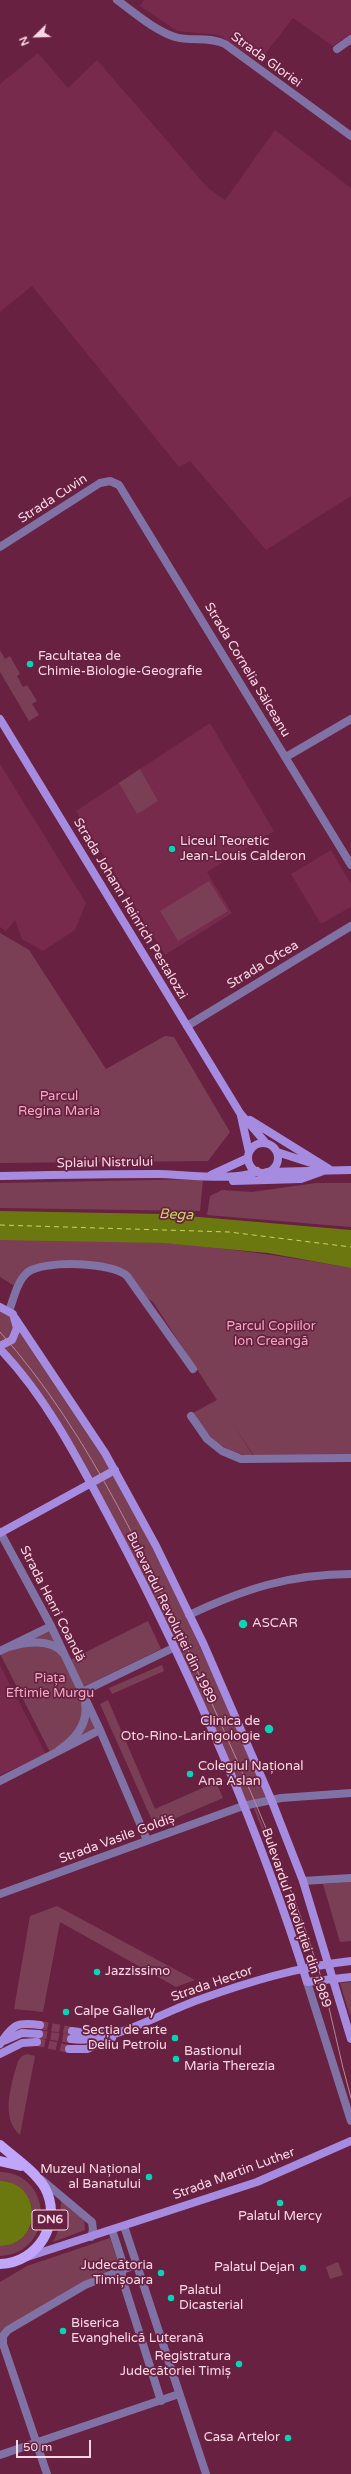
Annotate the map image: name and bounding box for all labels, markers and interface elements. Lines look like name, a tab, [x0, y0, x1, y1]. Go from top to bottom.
north arrow	[16, 16, 56, 56]
street label: Strada Gloriei	[228, 29, 304, 91]
text: N	[17, 34, 32, 47]
street label: Strada Cuvin	[16, 471, 90, 527]
street label: Strada Cornelia Sălceanu	[201, 600, 293, 740]
place label: Facultatea de Chimie-Biologie-Geografie	[38, 649, 202, 680]
marker: Facultatea de Chimie-Biologie-Geografie	[25, 659, 35, 669]
street label: Strada Johann Heinrich Pestalozzi	[70, 816, 190, 1002]
place label: Liceul Teoretic Jean-Louis Calderon	[180, 834, 306, 865]
marker: Liceul Teoretic Jean-Louis Calderon	[167, 844, 177, 854]
street label: Strada Ofcea	[224, 938, 302, 992]
park label: Parcul Regina Maria	[18, 1089, 100, 1120]
street label: Splaiul Nistrului	[57, 1154, 153, 1172]
water label: Bega	[159, 1206, 193, 1224]
park label: Parcul Copiilor Ion Creangă	[226, 1319, 316, 1350]
street label: Bulevardul Revoluției din 1989	[123, 1530, 219, 1706]
street label: Strada Henri Coandă	[16, 1544, 88, 1664]
place label: ASCAR	[252, 1616, 298, 1632]
marker: ASCAR	[237, 1618, 249, 1630]
park label: Piața Eftimie Murgu	[6, 1671, 94, 1702]
place label: Clinica de Oto-Rino-Laringologie	[121, 1714, 260, 1745]
marker: Clinica de Oto-Rino-Laringologie	[263, 1723, 275, 1735]
place label: Colegiul Național Ana Aslan	[198, 1759, 303, 1790]
marker: Colegiul Național Ana Aslan	[185, 1769, 195, 1779]
street label: Strada Vasile Goldiș	[57, 1811, 177, 1867]
street label: Bulevardul Revoluției din 1989	[258, 1826, 334, 2010]
street label: Strada Hector	[169, 1963, 255, 2005]
place label: Jazzissimo	[105, 1964, 170, 1980]
marker: Jazzissimo	[92, 1967, 102, 1977]
place label: Calpe Gallery	[74, 2004, 155, 2020]
marker: Calpe Gallery	[61, 2007, 71, 2017]
place label: Secția de arte Deliu Petroiu	[82, 2023, 167, 2054]
marker: Secția de arte Deliu Petroiu	[170, 2033, 180, 2043]
place label: Bastionul Maria Therezia	[184, 2044, 275, 2075]
marker: Bastionul Maria Therezia	[171, 2054, 181, 2064]
street label: Strada Martin Luther	[171, 2145, 297, 2203]
place label: Muzeul Național al Banatului	[40, 2162, 141, 2193]
marker: Muzeul Național al Banatului	[144, 2172, 154, 2182]
marker: Palatul Mercy	[275, 2198, 285, 2208]
place label: Palatul Mercy	[238, 2209, 322, 2225]
road number: DN6	[32, 2210, 68, 2230]
place label: Judecătoria Timișoara	[81, 2258, 153, 2289]
place label: Palatul Dejan	[214, 2260, 295, 2276]
marker: Palatul Dejan	[298, 2263, 308, 2273]
marker: Judecătoria Timișoara	[156, 2268, 166, 2278]
place label: Palatul Dicasterial	[179, 2283, 243, 2314]
marker: Palatul Dicasterial	[166, 2293, 176, 2303]
place label: Biserica Evanghelică Luterană	[71, 2316, 204, 2347]
marker: Biserica Evanghelică Luterană	[58, 2326, 68, 2336]
place label: Registratura Judecătoriei Timiș	[120, 2349, 231, 2380]
marker: Registratura Judecătoriei Timiș	[234, 2359, 244, 2369]
place label: Casa Artelor	[204, 2430, 280, 2446]
scale bar	[18, 2432, 93, 2458]
marker: Casa Artelor	[283, 2433, 293, 2443]
text: 50 m	[23, 2440, 52, 2454]

